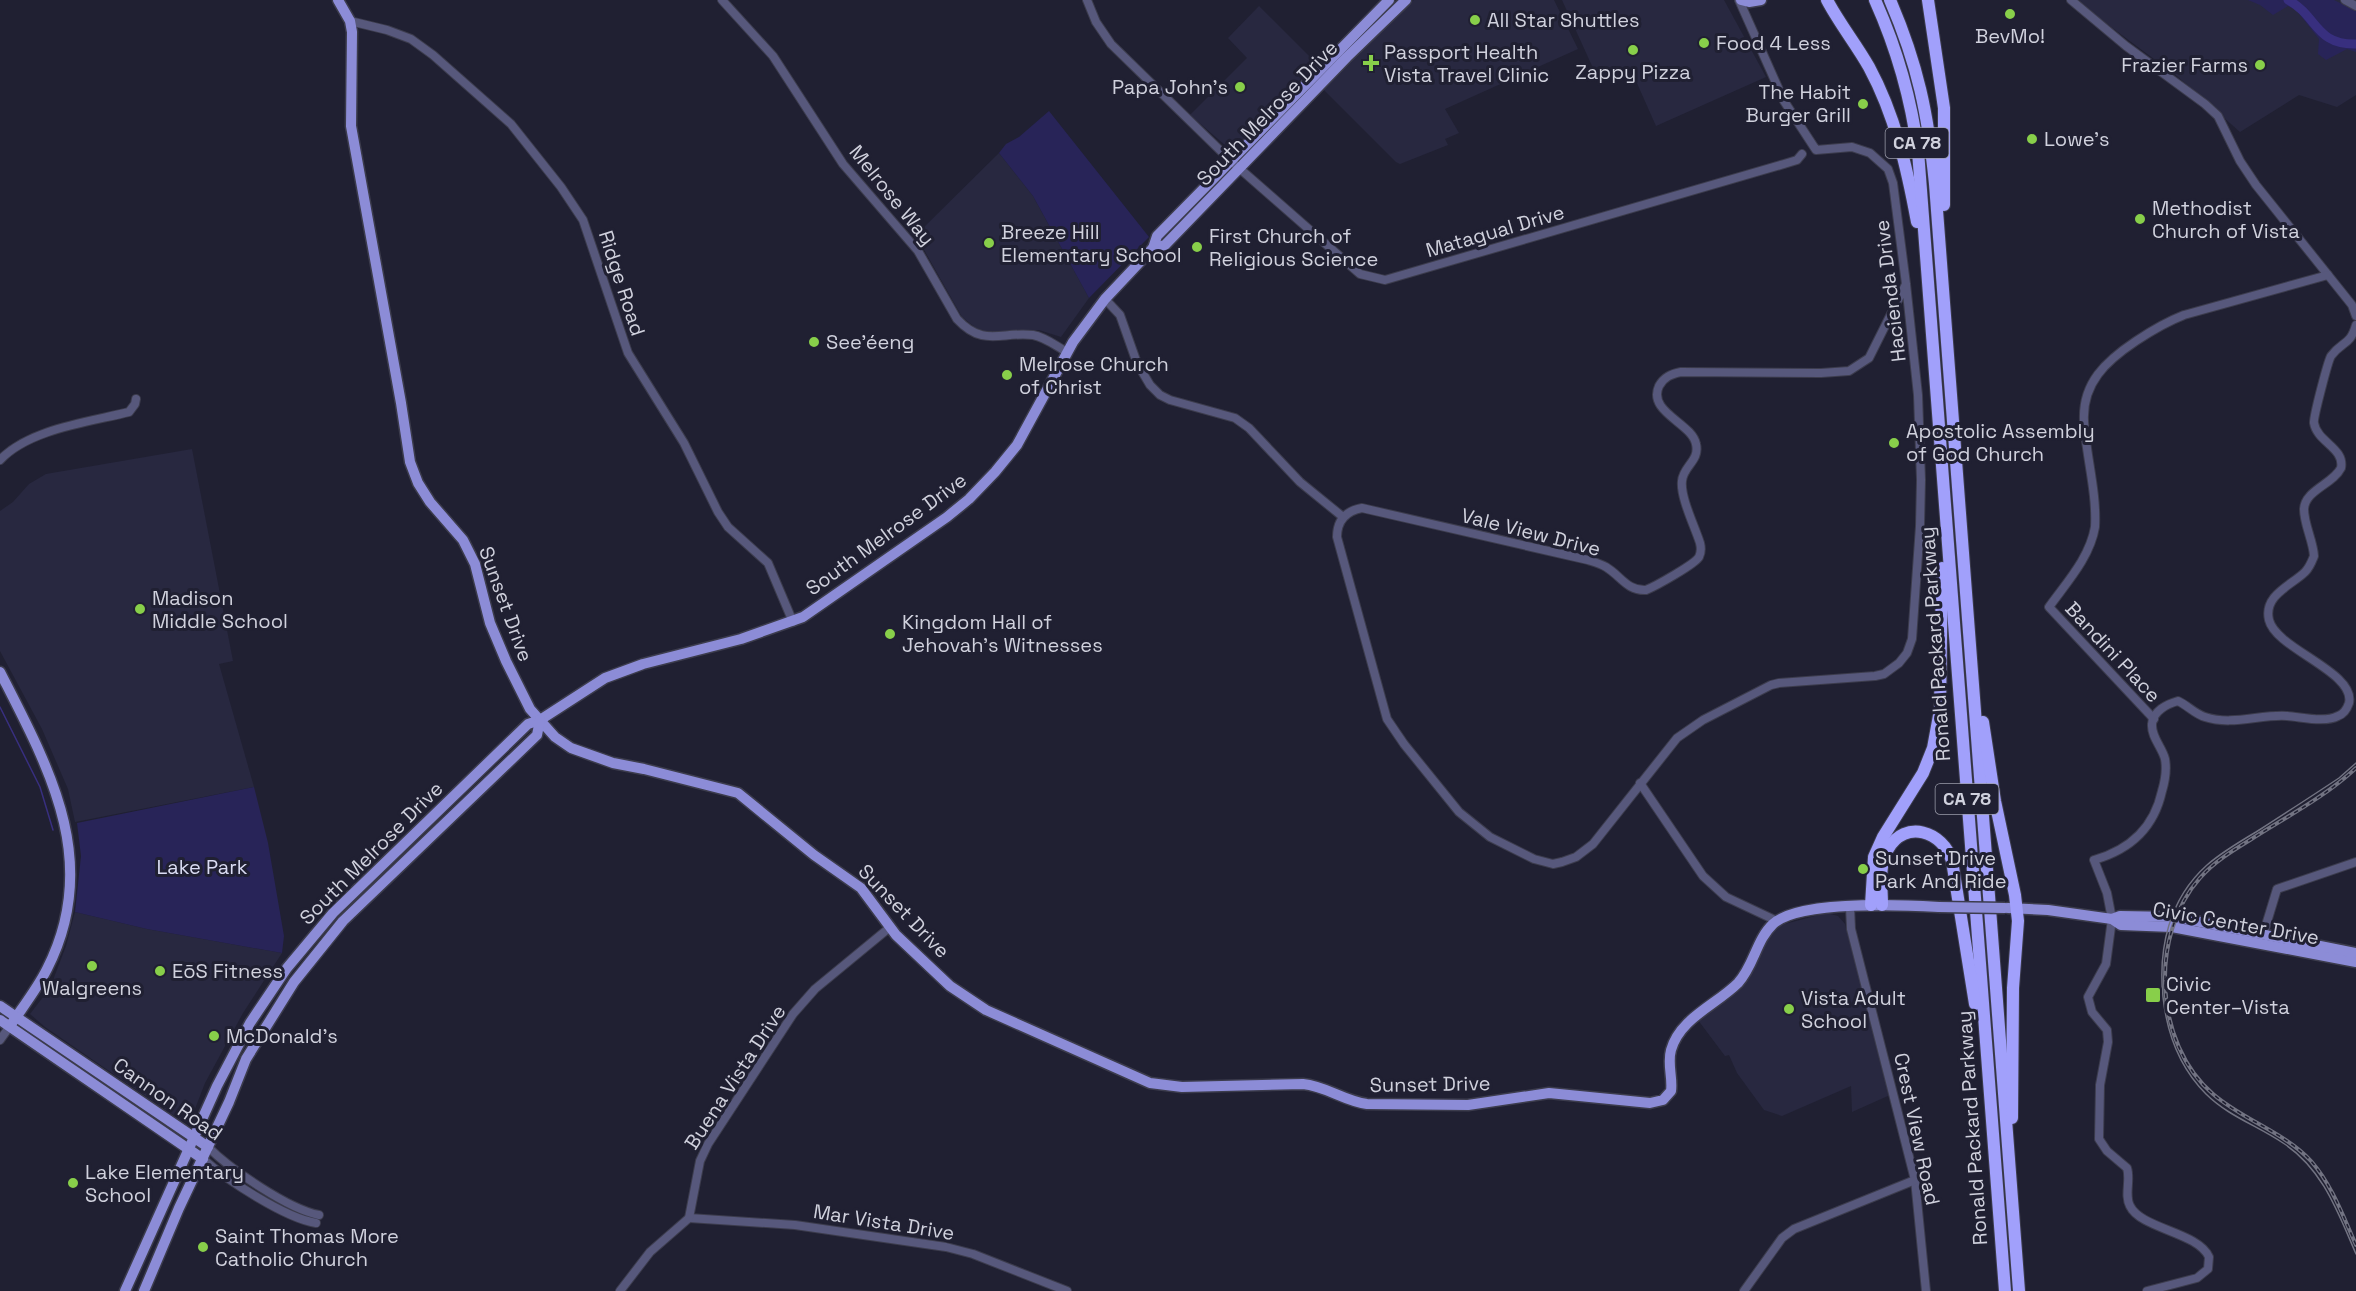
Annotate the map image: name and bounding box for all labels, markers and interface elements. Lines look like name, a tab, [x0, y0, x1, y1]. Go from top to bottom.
place label: All Star Shuttles	[1487, 7, 1640, 33]
marker: BevMo!	[2003, 7, 2017, 21]
marker: All Star Shuttles	[1468, 13, 1482, 27]
place label: BevMo!	[1975, 23, 2045, 49]
place label: Food 4 Less	[1716, 30, 1831, 56]
street label: South Melrose Drive	[1191, 35, 1343, 191]
marker: Food 4 Less	[1697, 36, 1711, 50]
place label: Passport Health Vista Travel Clinic	[1384, 39, 1549, 88]
marker: Zappy Pizza	[1626, 43, 1640, 57]
place label: Frazier Farms	[2121, 52, 2248, 78]
marker: Passport Health Vista Travel Clinic	[1362, 54, 1380, 72]
marker: Frazier Farms	[2253, 58, 2267, 72]
place label: Zappy Pizza	[1575, 59, 1691, 85]
place label: Papa John's	[1112, 74, 1228, 100]
place label: The Habit Burger Grill	[1746, 79, 1851, 128]
marker: Papa John's	[1233, 80, 1247, 94]
marker: The Habit Burger Grill	[1856, 97, 1870, 111]
place label: Lowe's	[2044, 126, 2110, 152]
road number: CA 78	[1886, 128, 1948, 158]
marker: Lowe's	[2025, 132, 2039, 146]
street label: Melrose Way	[844, 140, 940, 250]
place label: Methodist Church of Vista	[2152, 195, 2300, 244]
street label: Matagual Drive	[1423, 199, 1567, 263]
marker: Methodist Church of Vista	[2133, 212, 2147, 226]
place label: Breeze Hill Elementary School	[1001, 219, 1182, 268]
street label: Hacienda Drive	[1868, 219, 1912, 363]
place label: First Church of Religious Science	[1209, 223, 1378, 272]
street label: Ridge Road	[593, 227, 651, 339]
marker: Breeze Hill Elementary School	[982, 236, 996, 250]
marker: First Church of Religious Science	[1190, 240, 1204, 254]
place label: See'éeng	[826, 329, 914, 355]
marker: See'éeng	[807, 335, 821, 349]
place label: Melrose Church of Christ	[1019, 351, 1169, 400]
marker: Melrose Church of Christ	[1000, 368, 1014, 382]
place label: Apostolic Assembly of God Church	[1906, 418, 2095, 467]
marker: Apostolic Assembly of God Church	[1887, 436, 1901, 450]
street label: South Melrose Drive	[800, 467, 972, 601]
street label: Vale View Drive	[1459, 502, 1603, 562]
street label: Ronald Packard Parkway	[1914, 526, 1956, 762]
street label: Sunset Drive	[473, 543, 539, 665]
place label: Madison Middle School	[152, 585, 288, 634]
street label: Bandini Place	[2059, 596, 2167, 708]
marker: Madison Middle School	[133, 602, 147, 616]
place label: Kingdom Hall of Jehovah’s Witnesses	[902, 609, 1103, 658]
marker: Kingdom Hall of Jehovah’s Witnesses	[883, 627, 897, 641]
street label: South Melrose Drive	[294, 776, 448, 930]
road number: CA 78	[1936, 784, 1998, 814]
place label: Sunset Drive Park And Ride	[1875, 845, 2007, 894]
park label: Lake Park	[156, 854, 248, 880]
street label: Sunset Drive	[853, 858, 955, 964]
marker: Sunset Drive Park And Ride	[1856, 862, 1870, 876]
street label: Civic Center Drive	[2151, 896, 2321, 950]
place label: EōS Fitness	[172, 958, 283, 984]
marker: Walgreens	[85, 959, 99, 973]
marker: EōS Fitness	[153, 964, 167, 978]
place label: Civic Center–Vista	[2166, 971, 2290, 1020]
place label: Walgreens	[42, 975, 142, 1001]
place label: Vista Adult School	[1801, 985, 1906, 1034]
marker: Civic Center–Vista	[2144, 986, 2162, 1004]
street label: Buena Vista Drive	[679, 1000, 791, 1154]
marker: Vista Adult School	[1782, 1002, 1796, 1016]
street label: Ronald Packard Parkway	[1951, 1010, 1993, 1246]
place label: McDonald's	[226, 1023, 338, 1049]
marker: McDonald's	[207, 1029, 221, 1043]
street label: Crest View Road	[1888, 1050, 1946, 1208]
street label: Cannon Road	[108, 1052, 228, 1146]
street label: Sunset Drive	[1369, 1070, 1491, 1098]
place label: Lake Elementary School	[85, 1159, 244, 1208]
marker: Lake Elementary School	[66, 1176, 80, 1190]
street label: Mar Vista Drive	[812, 1198, 956, 1246]
place label: Saint Thomas More Catholic Church	[215, 1223, 399, 1272]
marker: Saint Thomas More Catholic Church	[196, 1240, 210, 1254]

